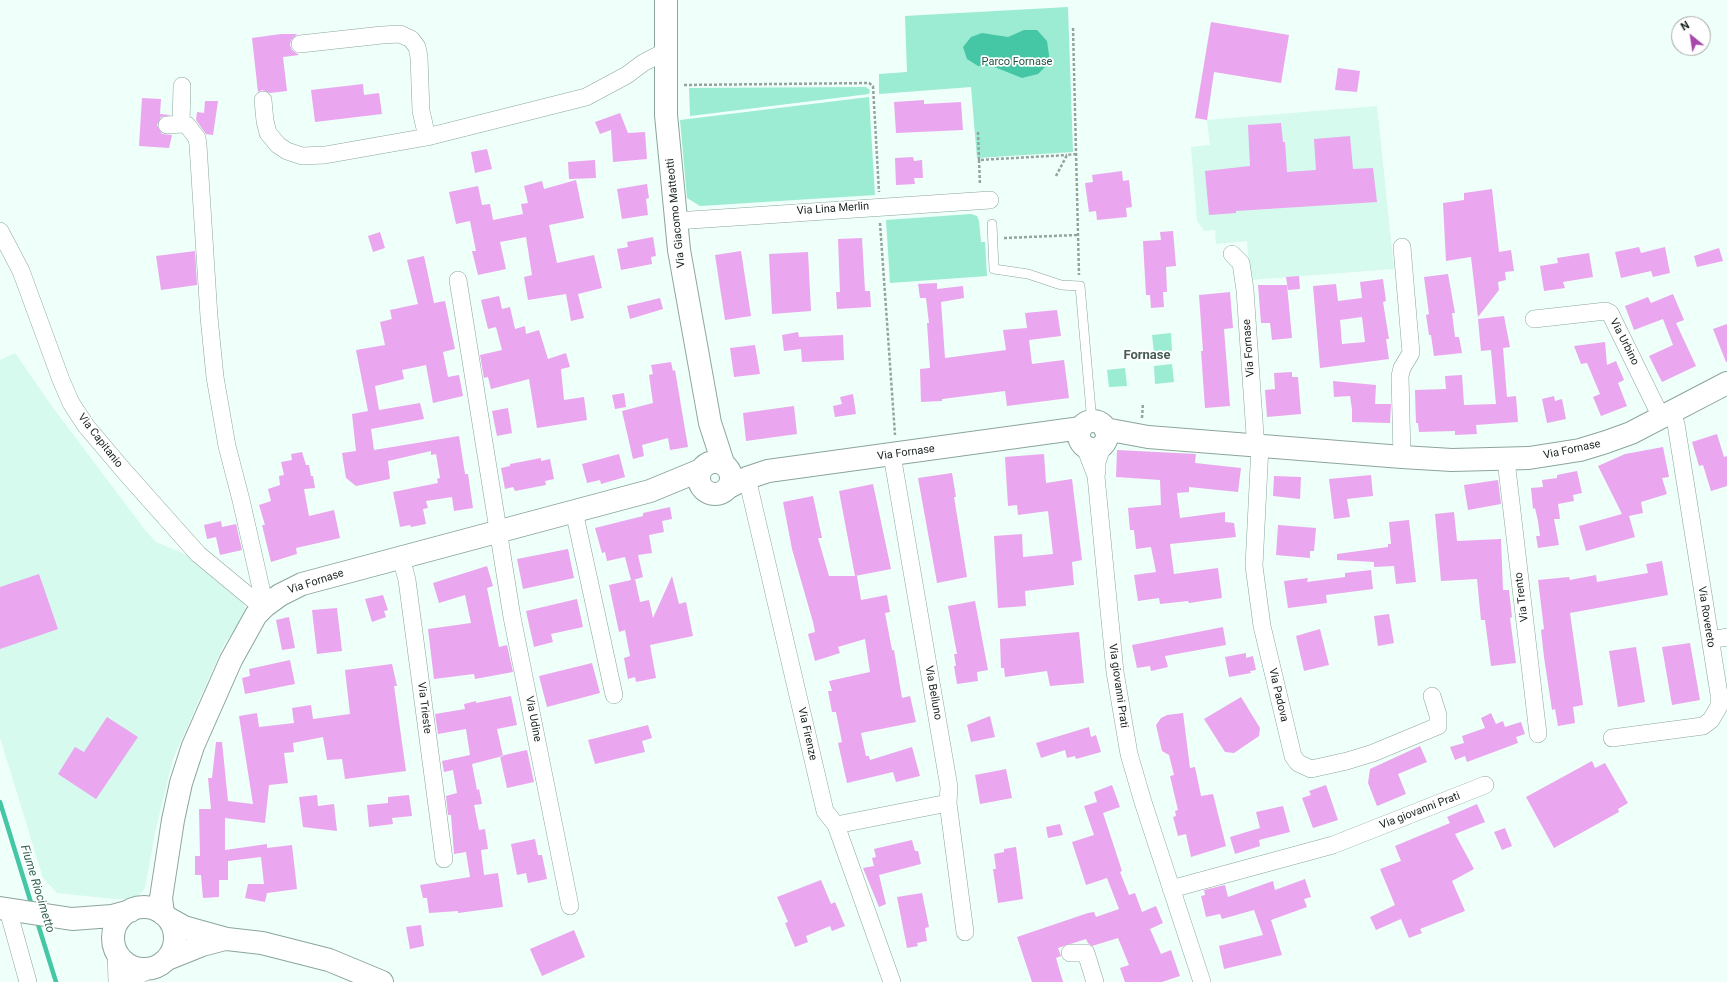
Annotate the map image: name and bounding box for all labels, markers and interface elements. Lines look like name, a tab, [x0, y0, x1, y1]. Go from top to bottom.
north arrow	[1671, 16, 1711, 56]
text: N	[1679, 18, 1692, 34]
park label: Parco Fornase	[982, 55, 1052, 69]
street label: Via Giacomo Matteotti	[664, 158, 688, 268]
street label: Via Lina Merlin	[796, 200, 870, 218]
street label: Via Urbino	[1607, 317, 1641, 367]
street label: Via Fornase	[1240, 319, 1258, 377]
district label: Fornase	[1123, 348, 1171, 364]
street label: Via Capitanio	[75, 411, 125, 471]
street label: Via Fornase	[1542, 438, 1602, 462]
street label: Via Fornase	[876, 442, 936, 464]
street label: Via Fornase	[286, 567, 346, 597]
street label: Via Trento	[1512, 571, 1532, 623]
street label: Via Rovereto	[1695, 586, 1717, 648]
street label: Via giovanni Prati	[1106, 643, 1130, 729]
street label: Via Belluno	[922, 665, 944, 721]
street label: Via Padova	[1265, 667, 1291, 723]
street label: Via Trieste	[414, 681, 434, 735]
street label: Via Udine	[522, 695, 544, 743]
street label: Via Firenze	[795, 706, 819, 762]
street label: Via giovanni Prati	[1378, 790, 1462, 832]
water label: Fiume Riocimetto	[17, 843, 57, 935]

